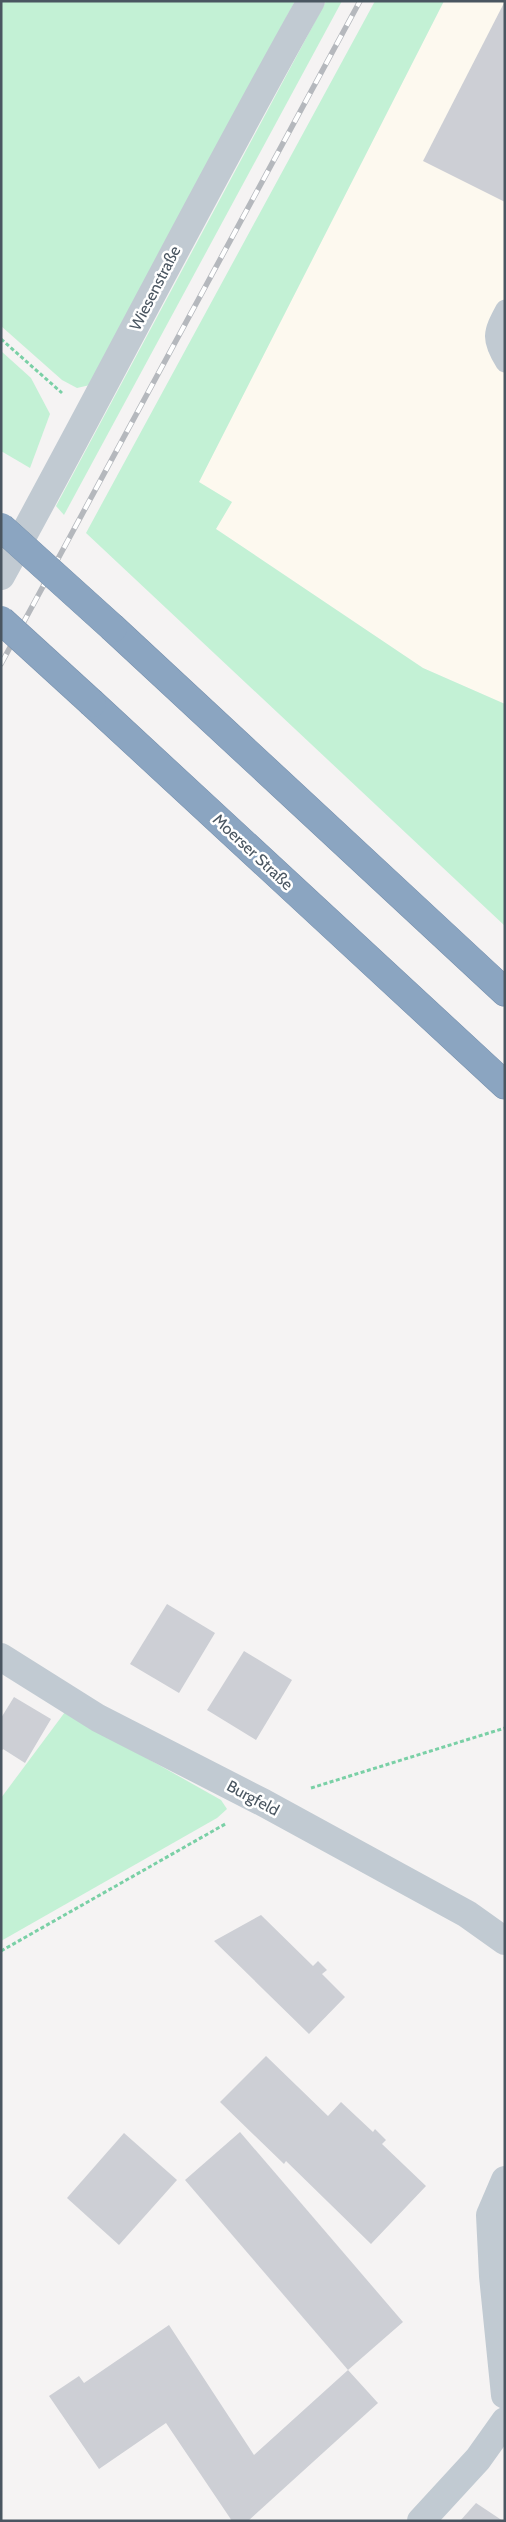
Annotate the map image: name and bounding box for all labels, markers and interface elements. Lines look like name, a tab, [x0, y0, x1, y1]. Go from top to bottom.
street label: Wiesenstraße	[126, 243, 184, 333]
street label: Moerser Straße	[209, 810, 297, 894]
street label: Burgfeld	[224, 1776, 282, 1820]

